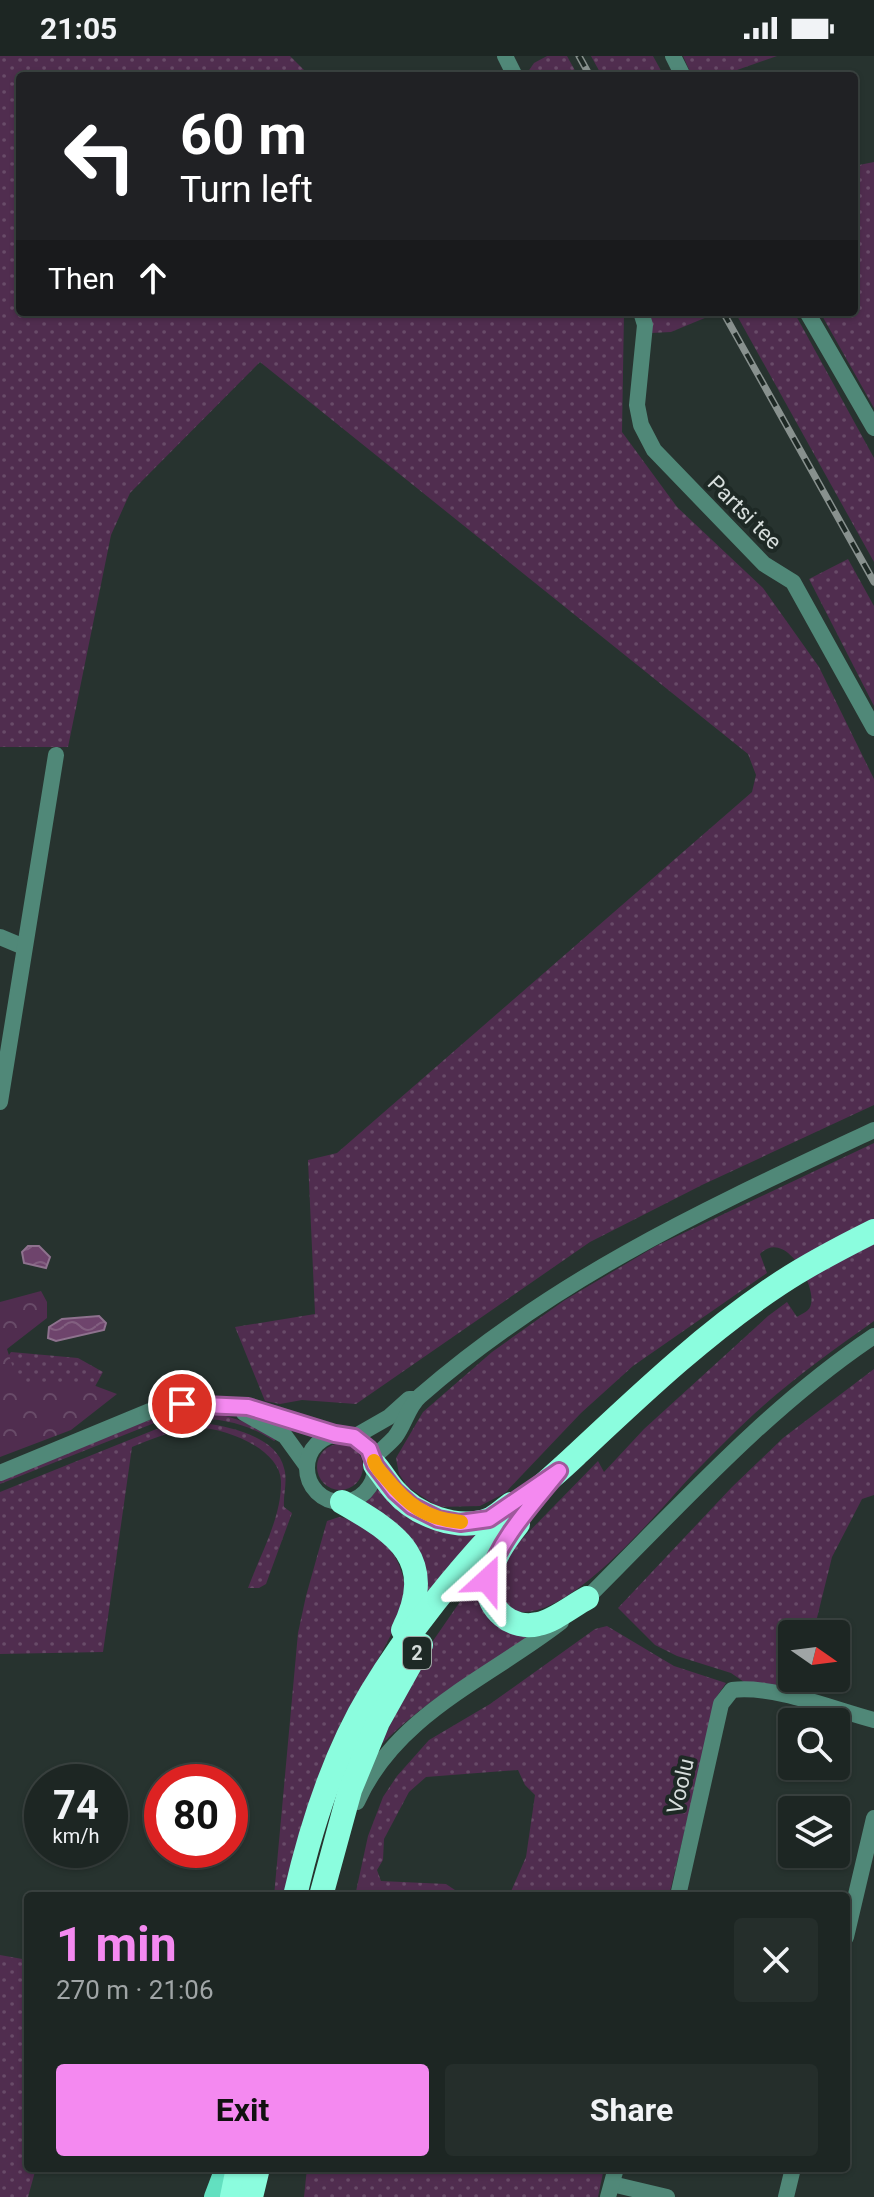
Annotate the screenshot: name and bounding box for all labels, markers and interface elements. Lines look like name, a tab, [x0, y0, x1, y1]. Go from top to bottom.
text: 21:05	[40, 11, 117, 46]
text: 60 m	[180, 102, 307, 168]
icon: left	[48, 104, 152, 208]
text: Turn left	[180, 169, 313, 211]
icon: ahead	[131, 256, 175, 300]
text: Then	[48, 261, 115, 296]
street label: Partsi tee	[703, 470, 787, 554]
pin	[148, 1370, 216, 1438]
icon: arrive	[160, 1382, 204, 1426]
position arrow	[445, 1538, 529, 1622]
north arrow	[778, 1620, 850, 1692]
map controls	[778, 1620, 850, 1868]
road number: 2	[403, 1637, 431, 1669]
button: search	[778, 1708, 850, 1780]
street label: Voolu	[662, 1756, 699, 1816]
speed limit sign: 80	[144, 1764, 248, 1868]
text: 74	[53, 1782, 99, 1829]
button: layers	[778, 1796, 850, 1868]
text: km/h	[53, 1824, 99, 1848]
text: 1 min	[56, 1916, 177, 1973]
button: close	[734, 1918, 818, 2002]
text: 270 m · 21:06	[56, 1975, 214, 2005]
button: Exit	[56, 2064, 429, 2156]
button: Share	[445, 2064, 818, 2156]

